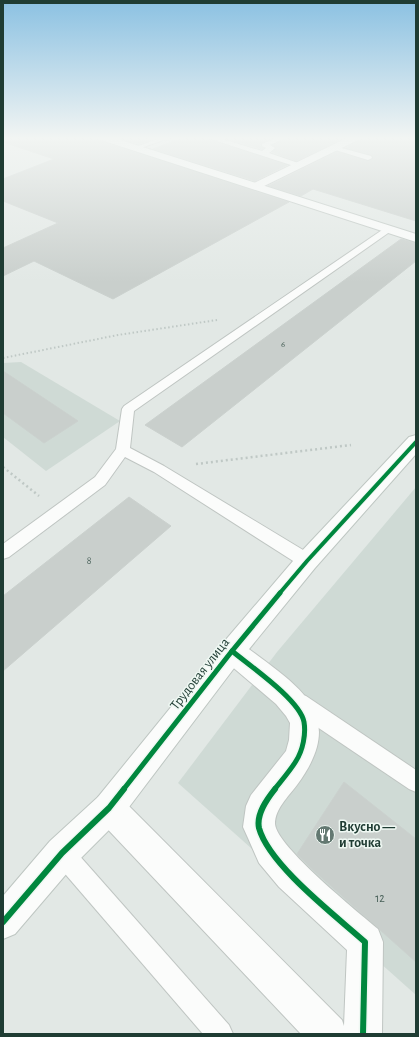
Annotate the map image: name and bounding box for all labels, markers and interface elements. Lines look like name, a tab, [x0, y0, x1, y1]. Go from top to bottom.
house number: 6	[281, 340, 285, 349]
house number: 8	[87, 556, 92, 566]
street label: Трудовая улица	[168, 635, 233, 713]
place label: Вкусно — и точка	[339, 820, 396, 850]
restaurant icon: Вкусно — и точка	[314, 824, 336, 846]
house number: 12	[375, 892, 385, 904]

